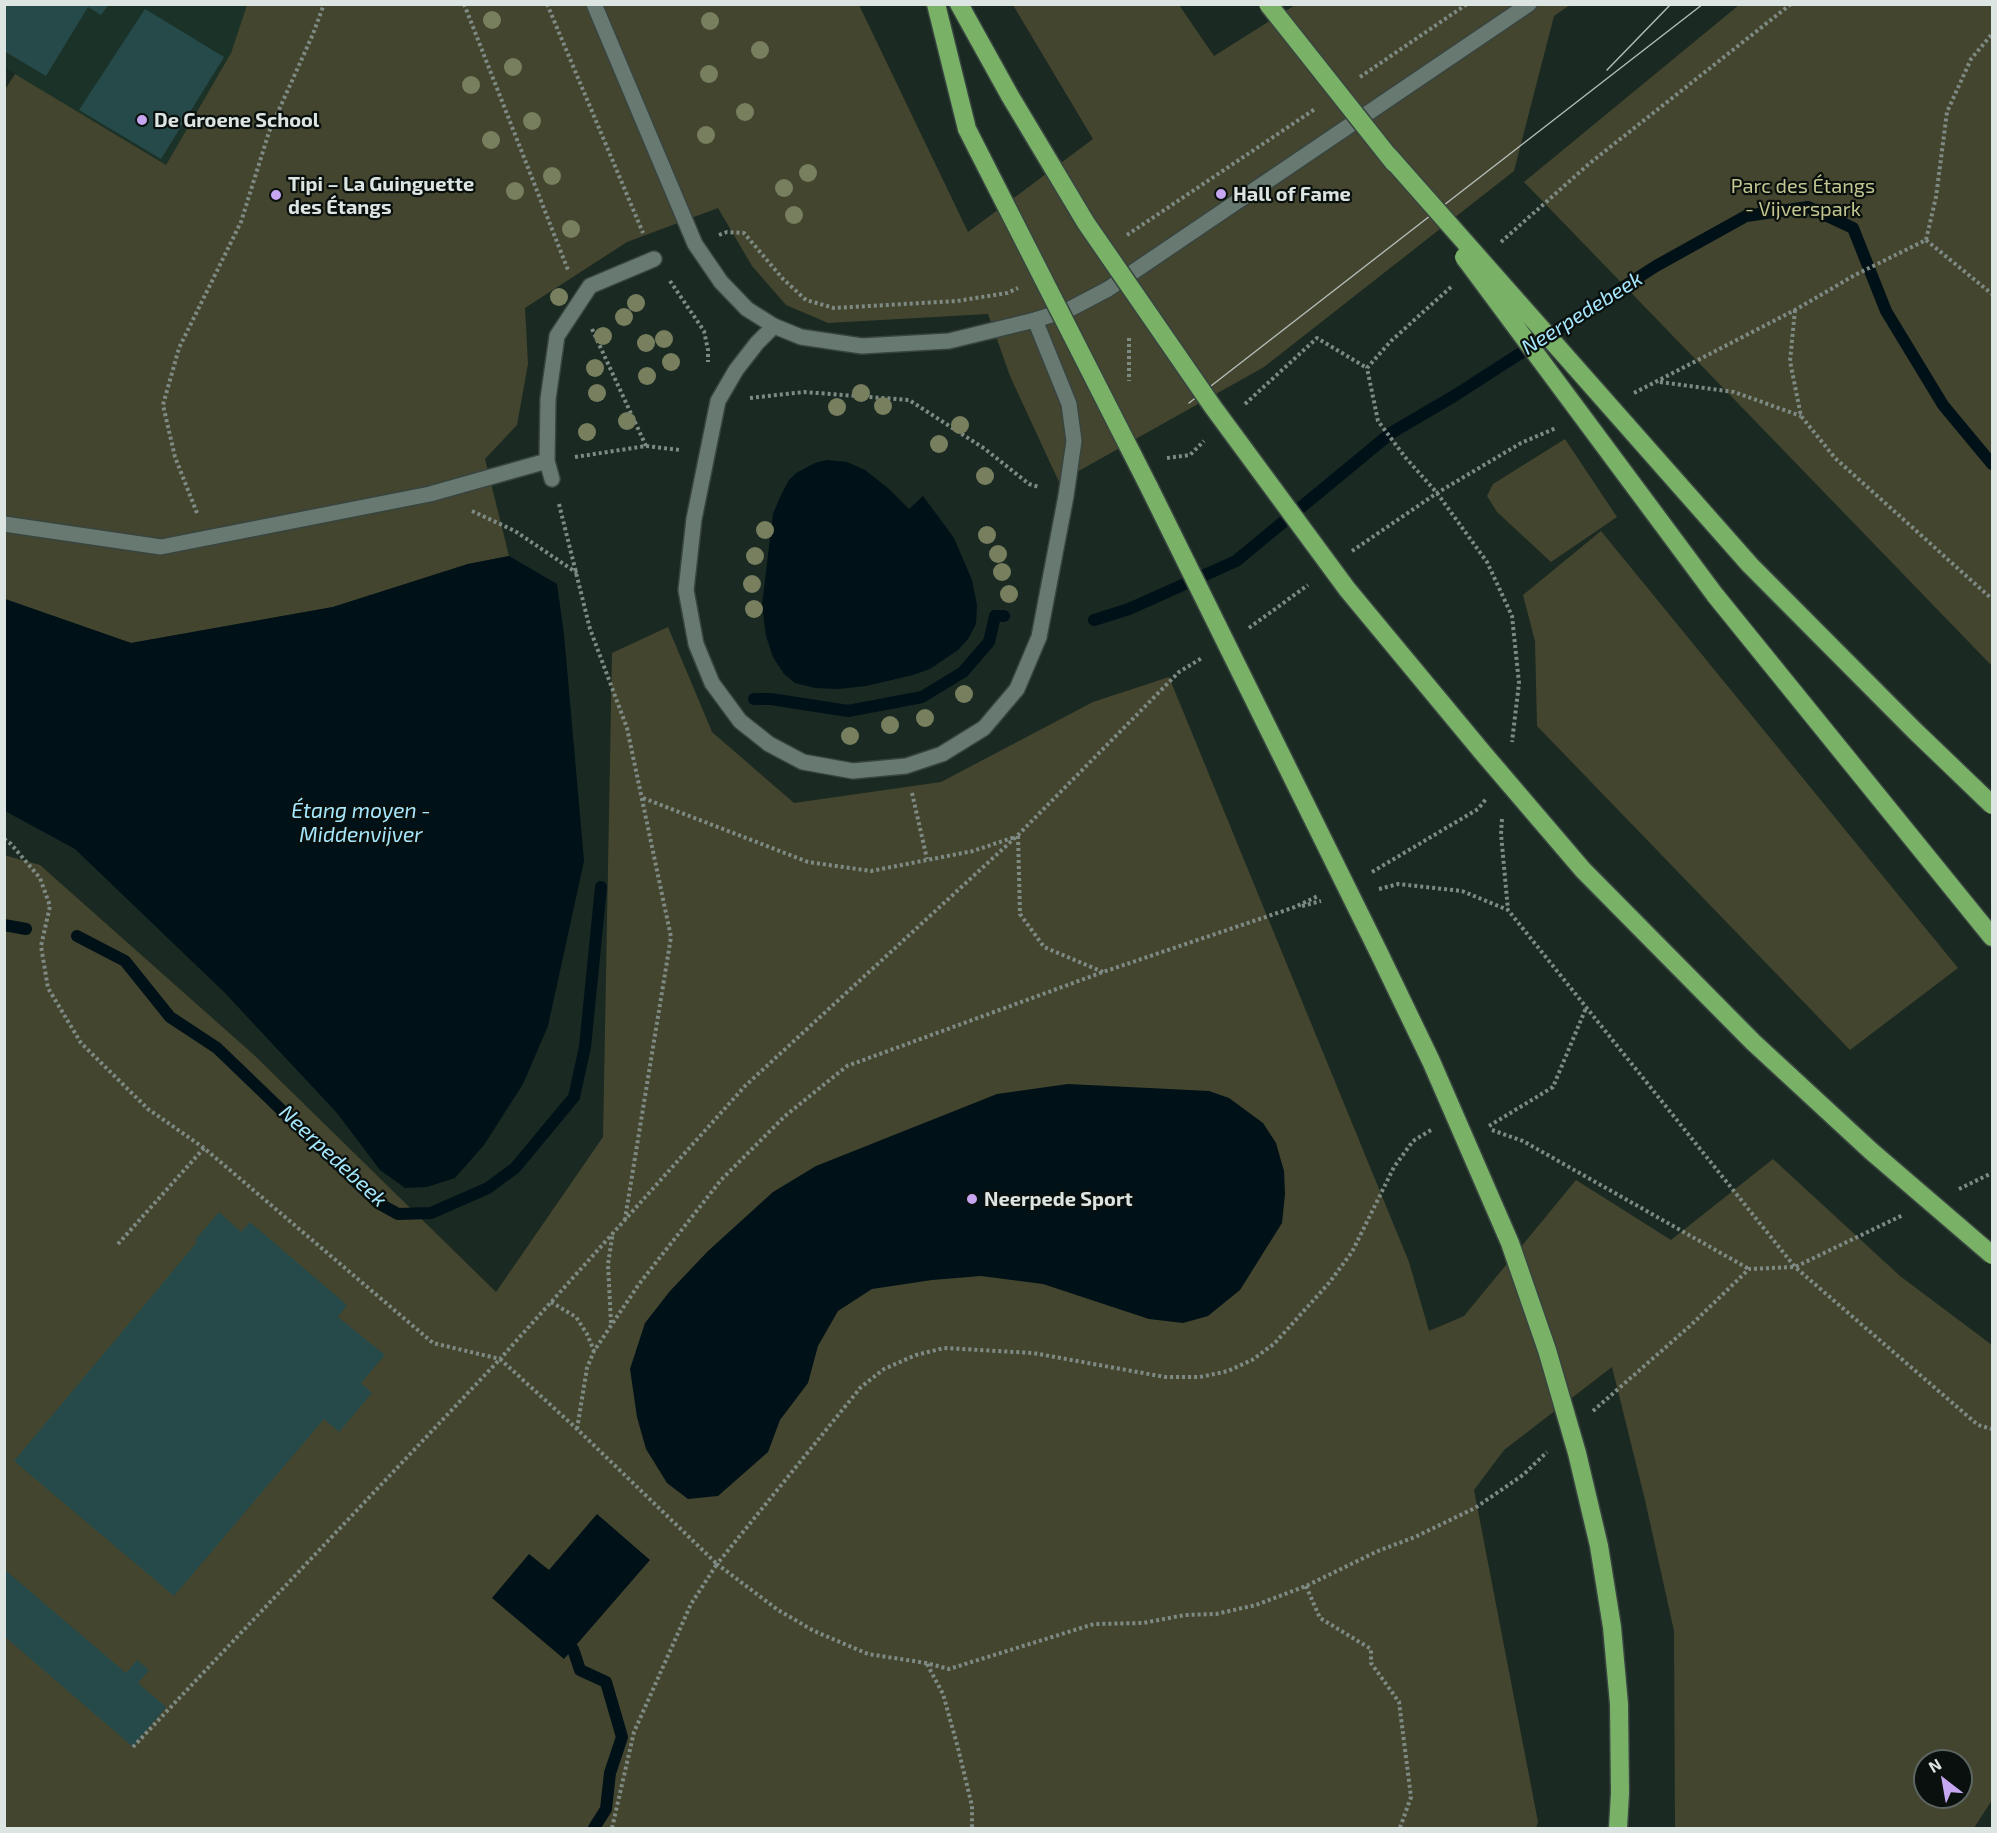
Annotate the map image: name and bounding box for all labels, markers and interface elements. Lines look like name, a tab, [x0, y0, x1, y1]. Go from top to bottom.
place label: De Groene School	[154, 108, 319, 132]
marker: De Groene School	[135, 113, 149, 127]
place label: Tipi – La Guinguette des Étangs	[288, 172, 474, 219]
park label: Parc des Étangs - Vijverspark	[1731, 174, 1875, 221]
place label: Hall of Fame	[1233, 182, 1351, 206]
marker: Hall of Fame	[1214, 187, 1228, 201]
marker: Tipi – La Guinguette des Étangs	[269, 188, 283, 202]
water label: Neerpedebeek	[1517, 266, 1647, 360]
water label: Étang moyen - Middenvijver	[291, 798, 431, 848]
water label: Neerpedebeek	[274, 1100, 392, 1212]
place label: Neerpede Sport	[984, 1187, 1133, 1211]
marker: Neerpede Sport	[965, 1192, 979, 1206]
north arrow	[1913, 1749, 1973, 1809]
text: N	[1925, 1754, 1944, 1776]

